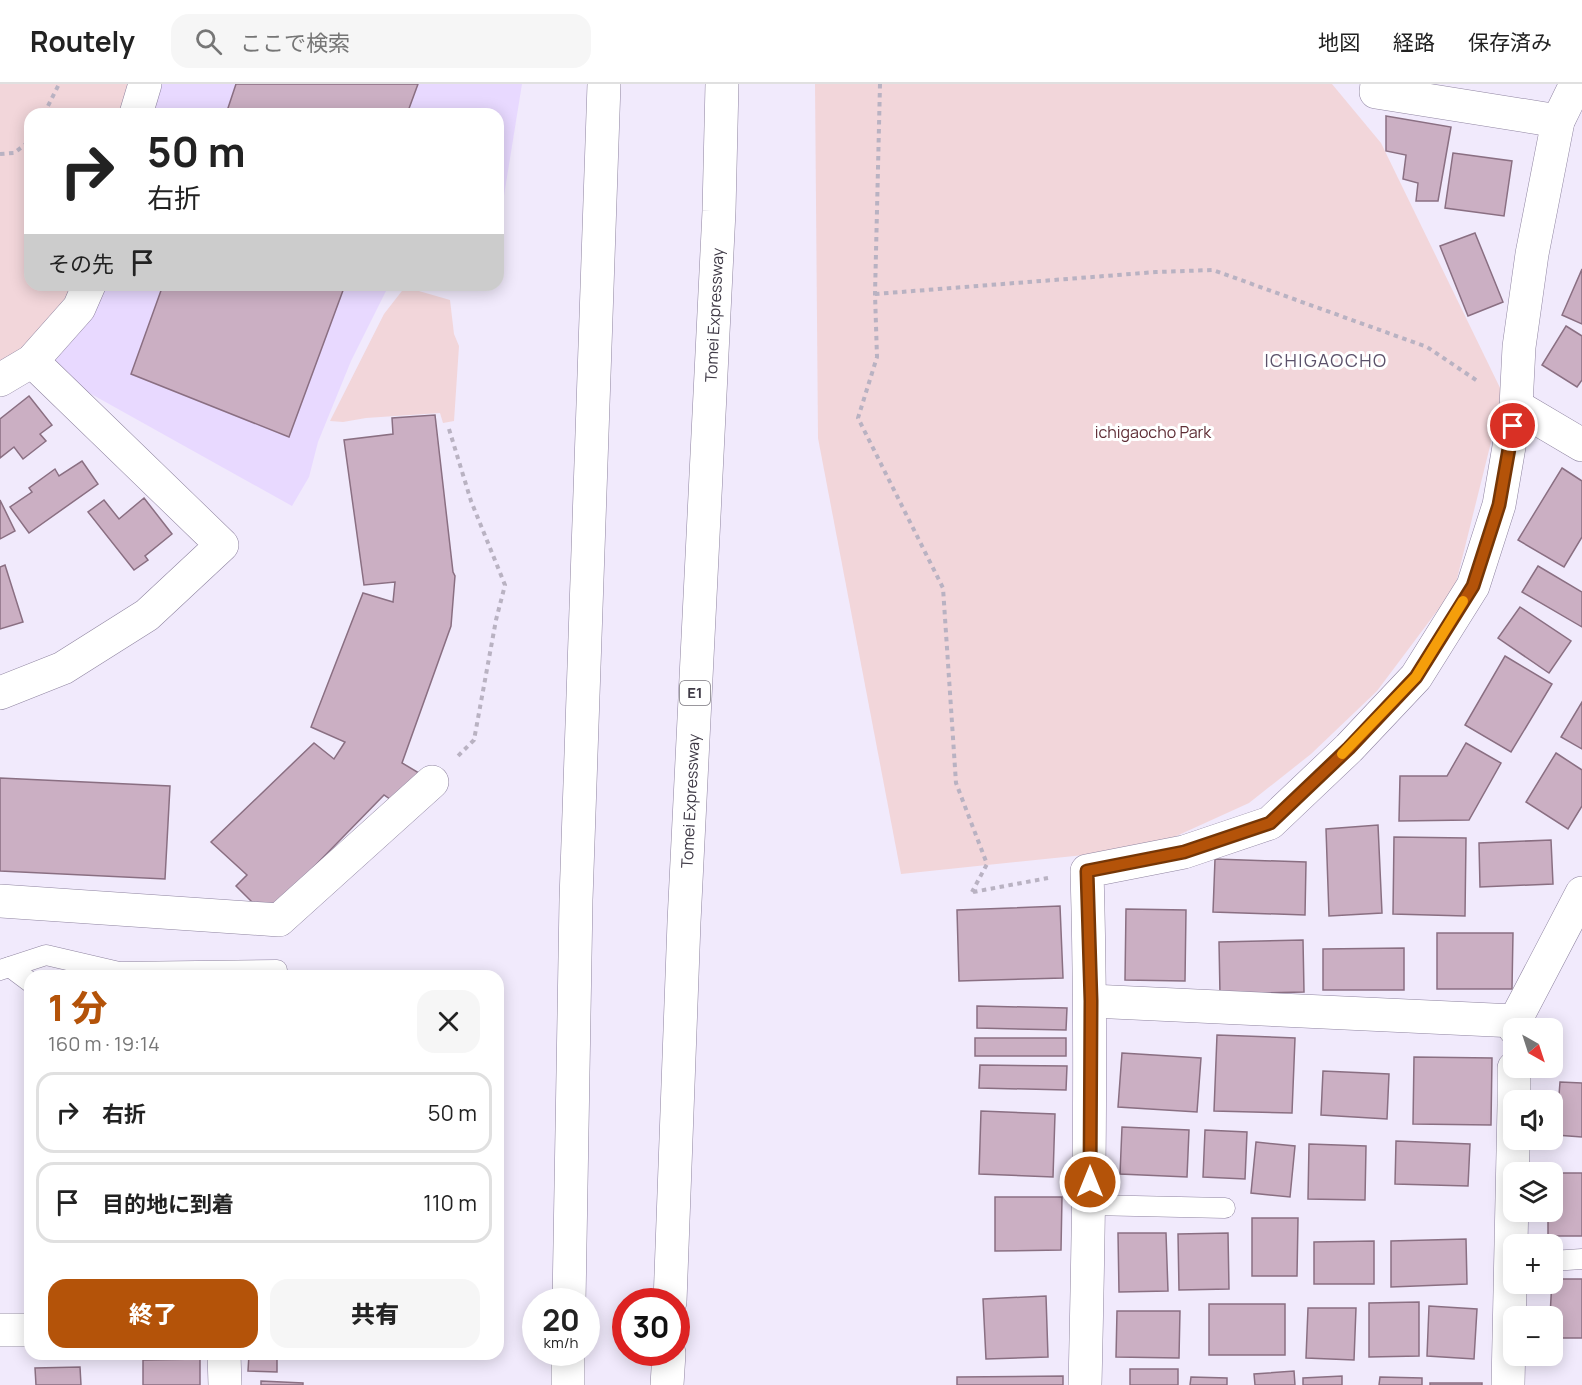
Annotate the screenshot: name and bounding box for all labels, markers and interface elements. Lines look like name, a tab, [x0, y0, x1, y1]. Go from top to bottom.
search box	[171, 14, 591, 68]
text: Routely	[30, 22, 135, 60]
icon: search	[192, 25, 225, 58]
text: ここで検索	[240, 28, 350, 58]
text: 地図	[1318, 28, 1360, 56]
text: 経路	[1393, 28, 1435, 56]
text: 保存済み	[1468, 28, 1552, 56]
text: 50 m	[147, 122, 245, 180]
icon: right	[48, 132, 126, 210]
text: 右折	[147, 179, 201, 216]
icon: arrive	[126, 246, 159, 279]
street label: Tomei Expressway	[699, 247, 729, 383]
text: その先	[48, 249, 114, 279]
district label: ICHIGAOCHO	[1264, 348, 1388, 372]
pin	[1487, 400, 1538, 451]
icon: arrive	[1496, 409, 1529, 442]
park label: ichigaocho Park	[1095, 421, 1212, 443]
road number: E1	[680, 681, 710, 705]
street label: Tomei Expressway	[675, 733, 705, 869]
text: 1 分	[48, 983, 108, 1032]
button: close	[417, 990, 480, 1053]
north arrow	[1503, 1018, 1563, 1078]
map controls	[1503, 1018, 1563, 1366]
text: 160 m · 19:14	[48, 1030, 160, 1057]
button: sound	[1503, 1090, 1563, 1150]
icon: right	[51, 1096, 84, 1129]
text: 50 m	[428, 1098, 477, 1128]
text: 右折	[102, 1099, 146, 1129]
position arrow	[1058, 1150, 1122, 1214]
button: layers	[1503, 1162, 1563, 1222]
icon: arrive	[51, 1186, 84, 1219]
text: 110 m	[423, 1188, 477, 1218]
text: 目的地に到着	[102, 1189, 234, 1219]
button: +	[1503, 1234, 1563, 1294]
button: 終了	[48, 1279, 258, 1348]
button: 共有	[270, 1279, 480, 1348]
speed limit sign: 30	[612, 1288, 690, 1366]
text: 20	[542, 1299, 580, 1340]
button: −	[1503, 1306, 1563, 1366]
text: km/h	[544, 1332, 578, 1353]

